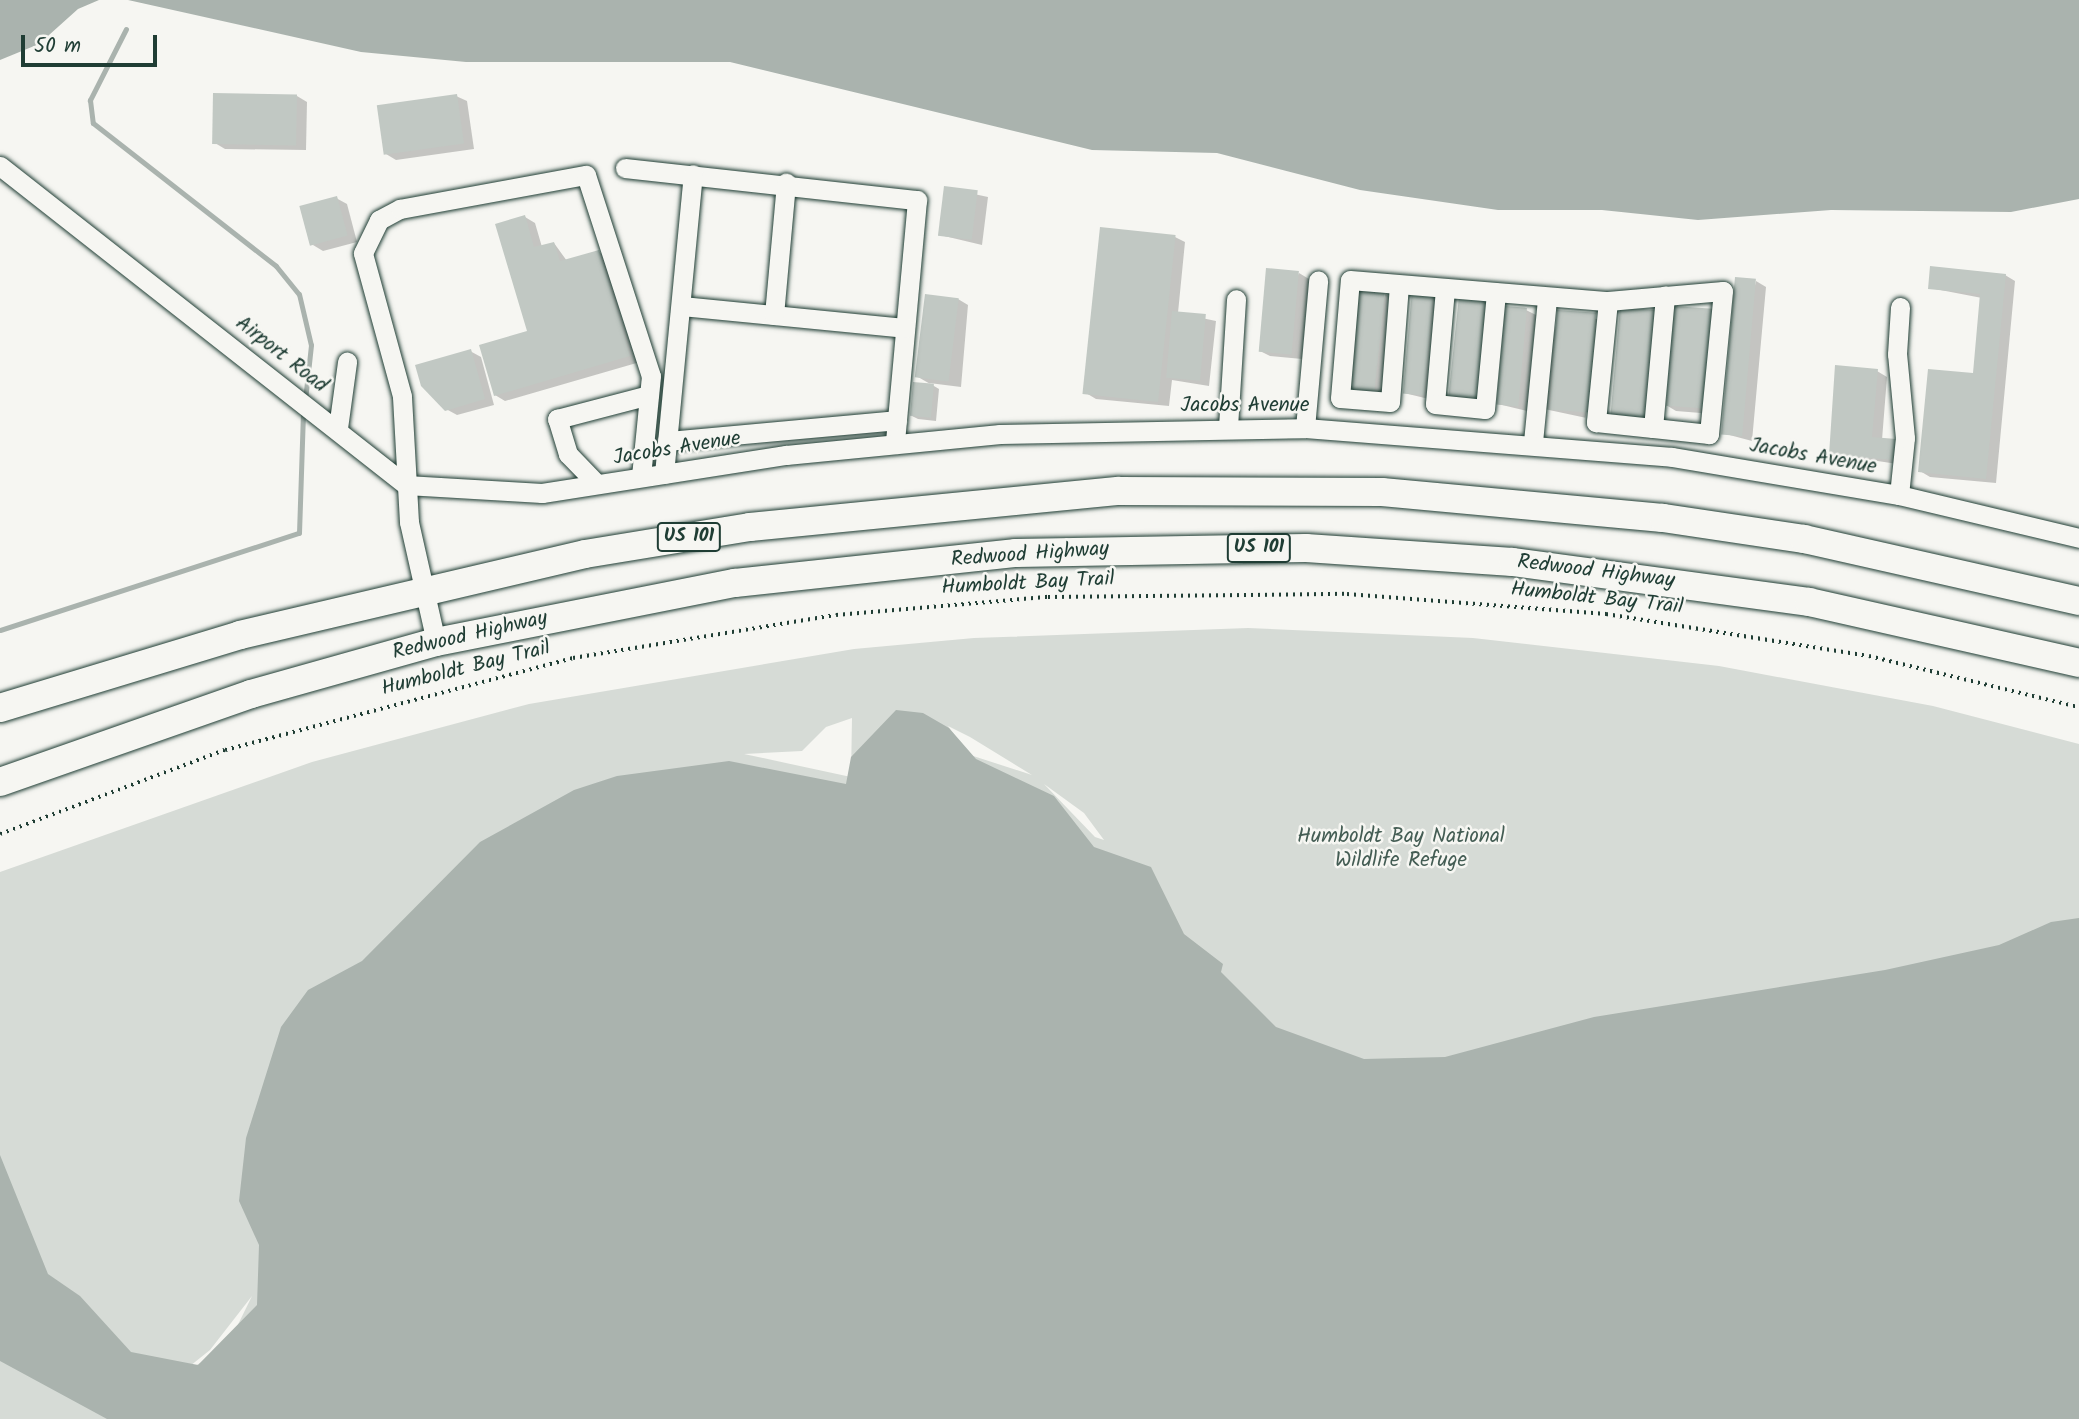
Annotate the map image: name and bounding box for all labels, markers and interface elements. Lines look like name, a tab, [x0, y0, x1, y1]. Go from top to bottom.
scale bar	[24, 21, 161, 65]
text: 50 m	[34, 30, 81, 63]
street label: Airport Road	[230, 311, 332, 399]
street label: Jacobs Avenue	[1181, 393, 1309, 419]
street label: Jacobs Avenue	[611, 426, 743, 472]
street label: Jacobs Avenue	[1747, 433, 1879, 481]
road number: US 101	[656, 522, 722, 552]
road number: US 101	[1226, 533, 1292, 564]
street label: Redwood Highway	[950, 537, 1110, 573]
street label: Redwood Highway	[1516, 550, 1676, 594]
street label: Humboldt Bay Trail	[941, 567, 1115, 601]
street label: Humboldt Bay Trail	[1510, 577, 1684, 621]
street label: Redwood Highway	[390, 606, 550, 666]
street label: Humboldt Bay Trail	[379, 636, 553, 702]
park label: Humboldt Bay National Wildlife Refuge	[1297, 824, 1505, 874]

